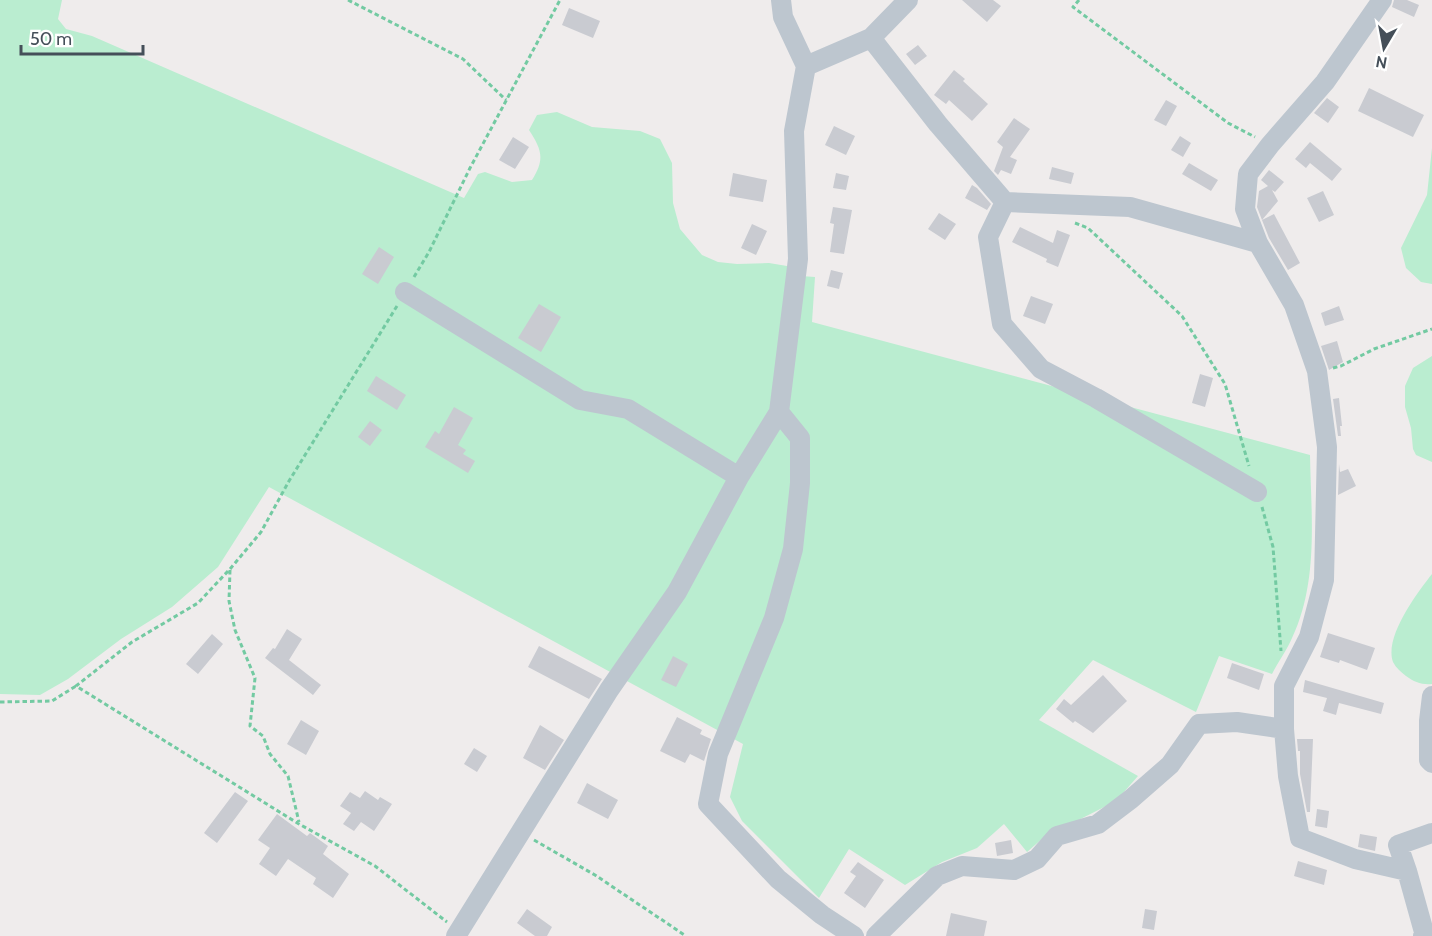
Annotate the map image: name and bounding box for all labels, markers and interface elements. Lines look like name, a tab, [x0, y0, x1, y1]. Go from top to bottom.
scale bar	[21, 18, 142, 56]
north arrow	[1354, 18, 1414, 78]
text: 50 m	[30, 28, 72, 50]
text: N	[1374, 52, 1389, 73]

